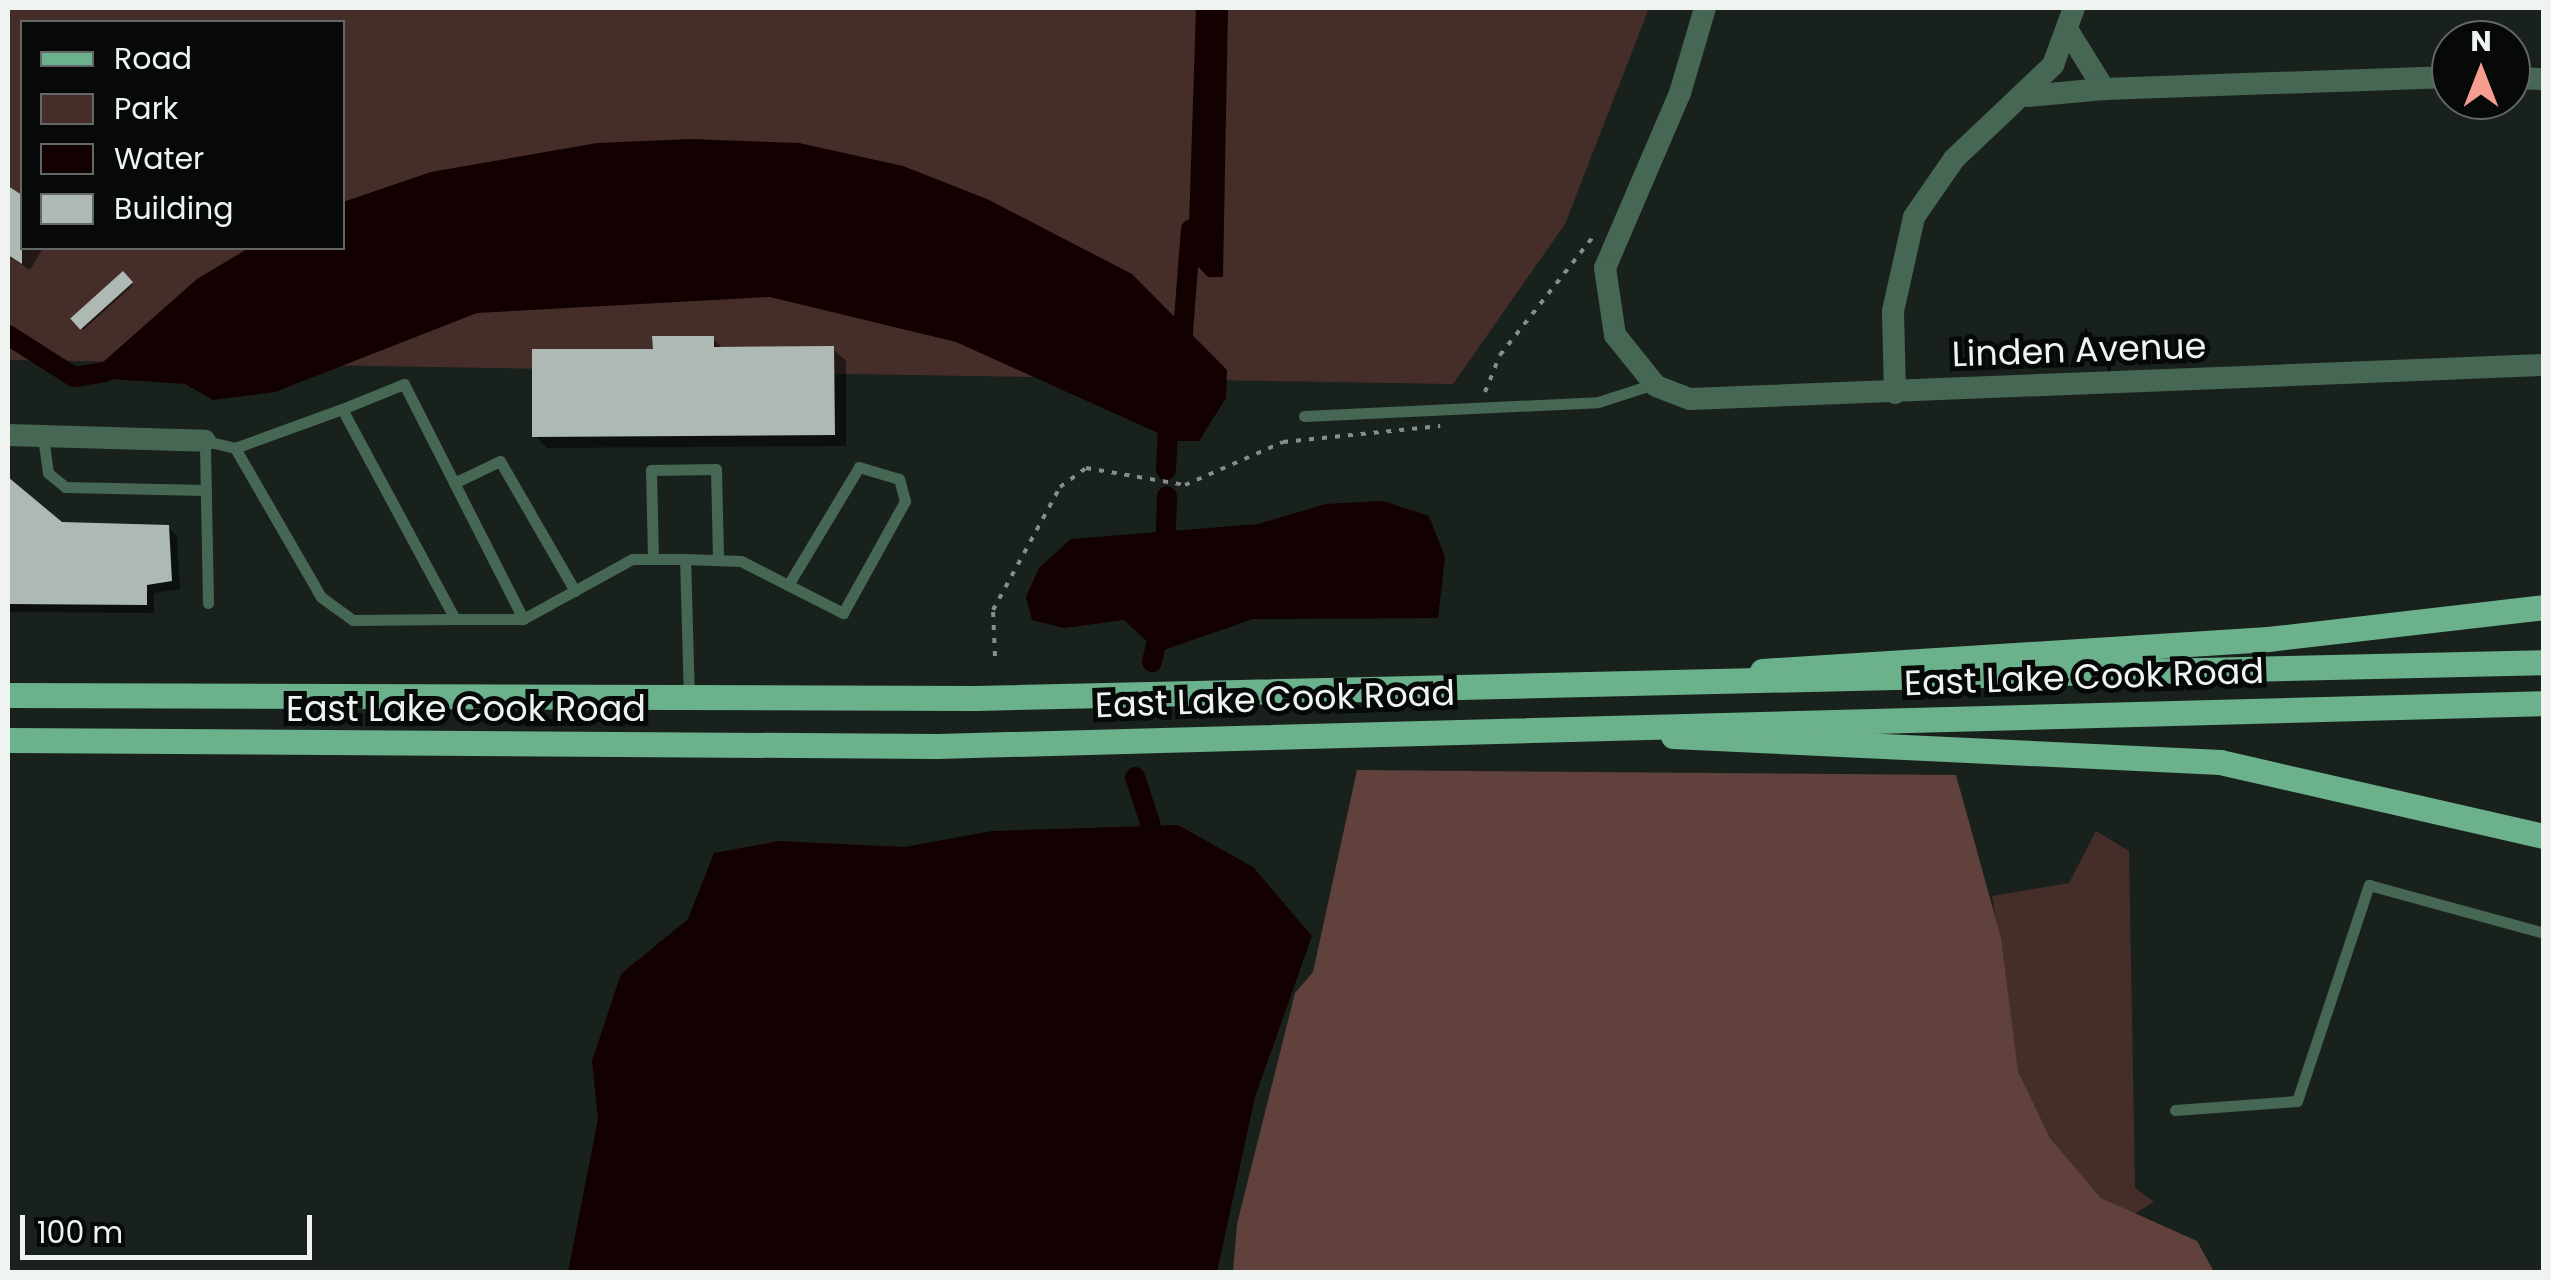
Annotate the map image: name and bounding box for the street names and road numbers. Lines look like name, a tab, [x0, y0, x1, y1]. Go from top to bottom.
street label: Linden Avenue	[1951, 325, 2207, 375]
street label: East Lake Cook Road	[1903, 650, 2265, 704]
street label: East Lake Cook Road	[1094, 672, 1456, 726]
street label: East Lake Cook Road	[286, 688, 646, 730]

